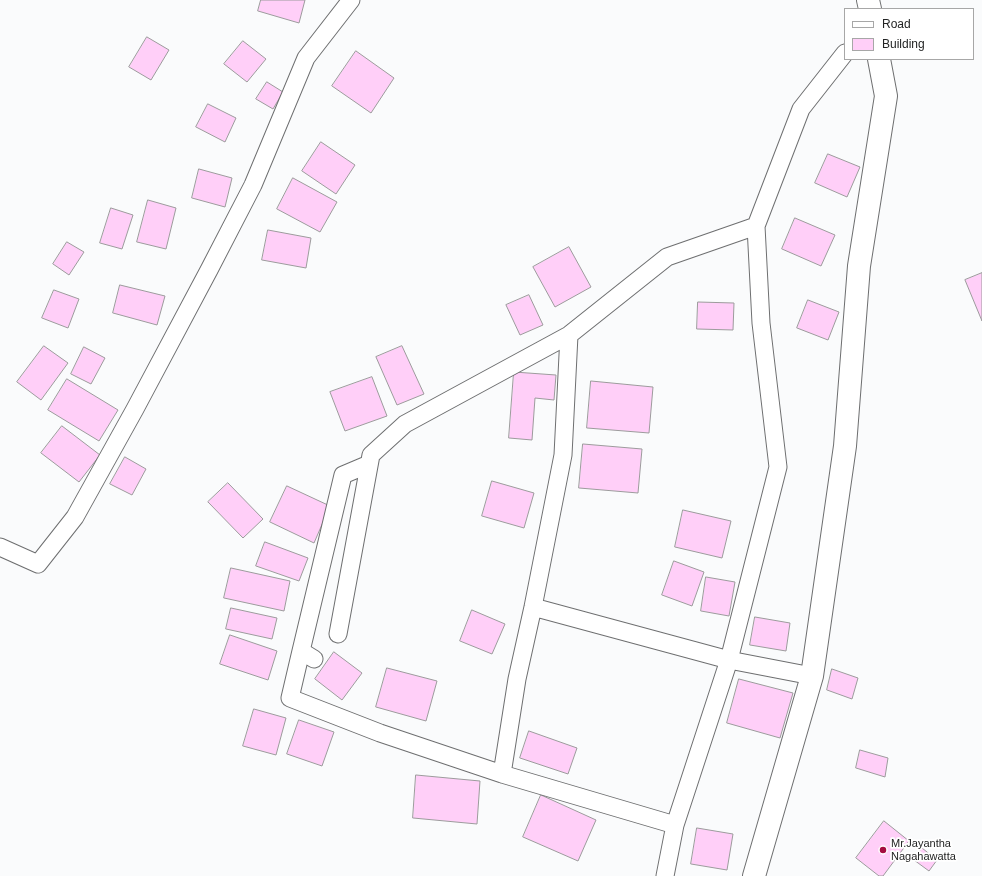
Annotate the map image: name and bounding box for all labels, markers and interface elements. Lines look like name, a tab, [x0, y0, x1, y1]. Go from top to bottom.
legend	[844, 8, 974, 60]
text: Road	[882, 17, 911, 31]
text: Building	[882, 37, 925, 51]
place label: Mr.Jayantha Nagahawatta	[891, 837, 956, 863]
marker: Mr.Jayantha Nagahawatta	[878, 845, 888, 855]

